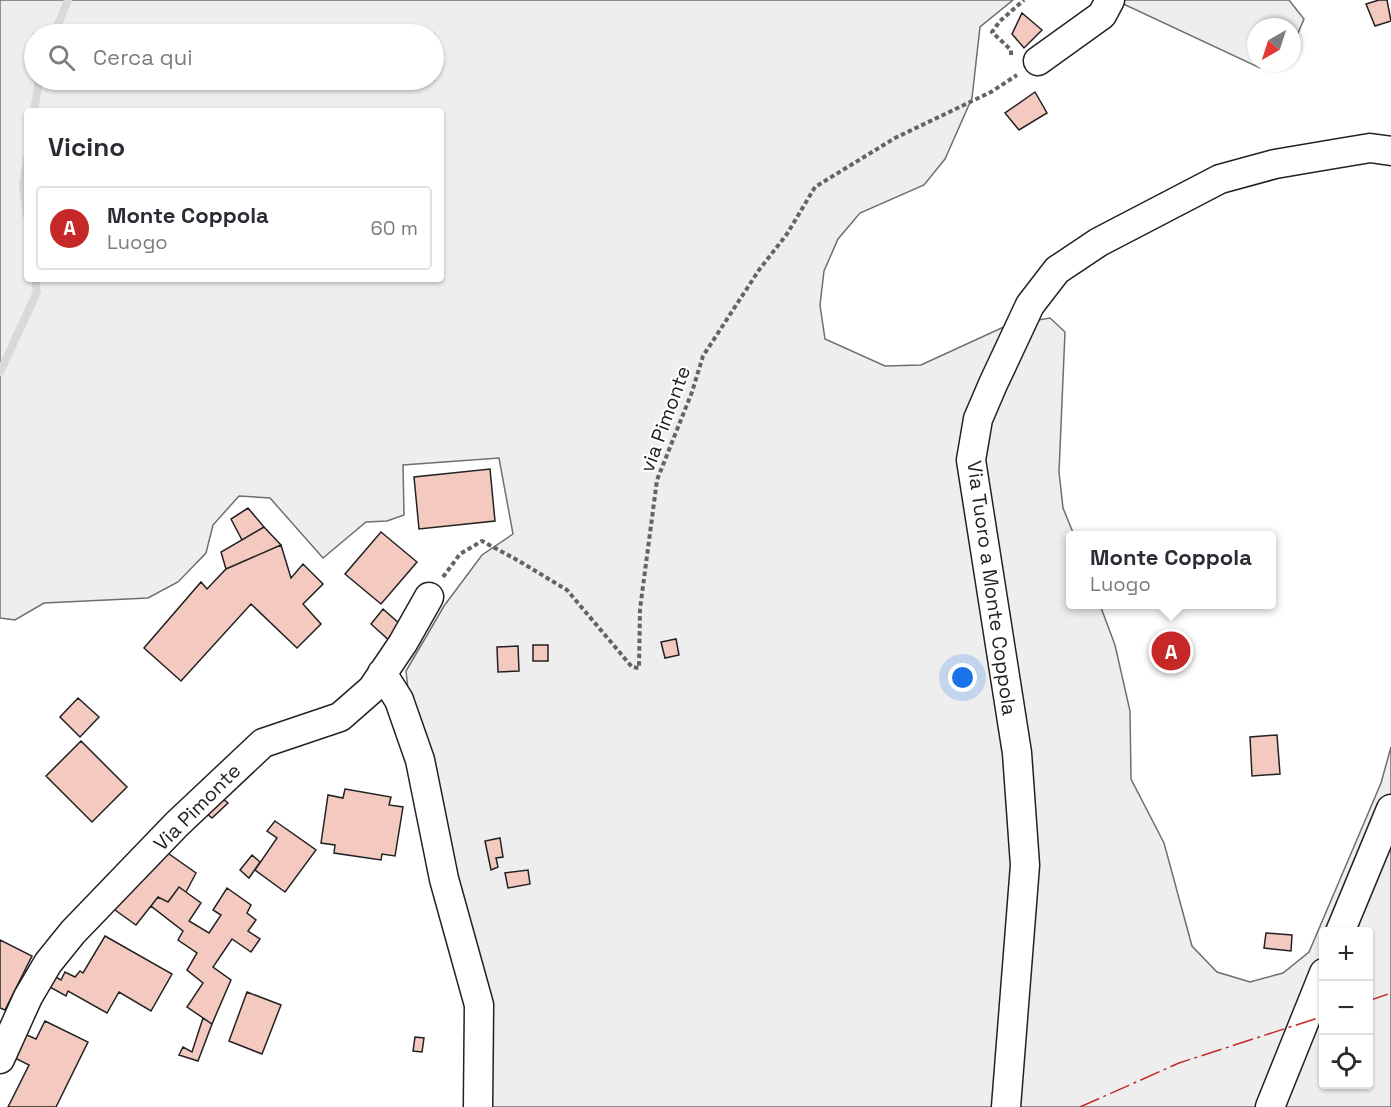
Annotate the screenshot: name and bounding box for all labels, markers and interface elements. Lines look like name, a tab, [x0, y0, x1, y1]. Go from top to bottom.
north arrow	[1247, 18, 1301, 72]
search box	[24, 24, 444, 90]
icon: search	[45, 41, 78, 74]
text: Cerca qui	[93, 43, 193, 71]
text: Vicino	[48, 130, 125, 164]
text: Monte Coppola	[107, 201, 269, 229]
text: A	[63, 215, 76, 241]
text: 60 m	[371, 215, 418, 241]
text: Luogo	[107, 229, 168, 255]
street label: via Pimonte	[634, 362, 696, 476]
street label: Via Tuoro a Monte Coppola	[961, 459, 1023, 717]
popup	[1066, 531, 1276, 609]
text: Monte Coppola	[1090, 543, 1252, 571]
text: Luogo	[1090, 571, 1151, 597]
pin: A	[1152, 628, 1190, 674]
your location	[948, 663, 977, 692]
street label: Via Pimonte	[148, 758, 246, 856]
map controls	[1319, 927, 1373, 1089]
button: +	[1319, 927, 1373, 981]
button: −	[1319, 981, 1373, 1035]
button: locate	[1319, 1035, 1373, 1089]

